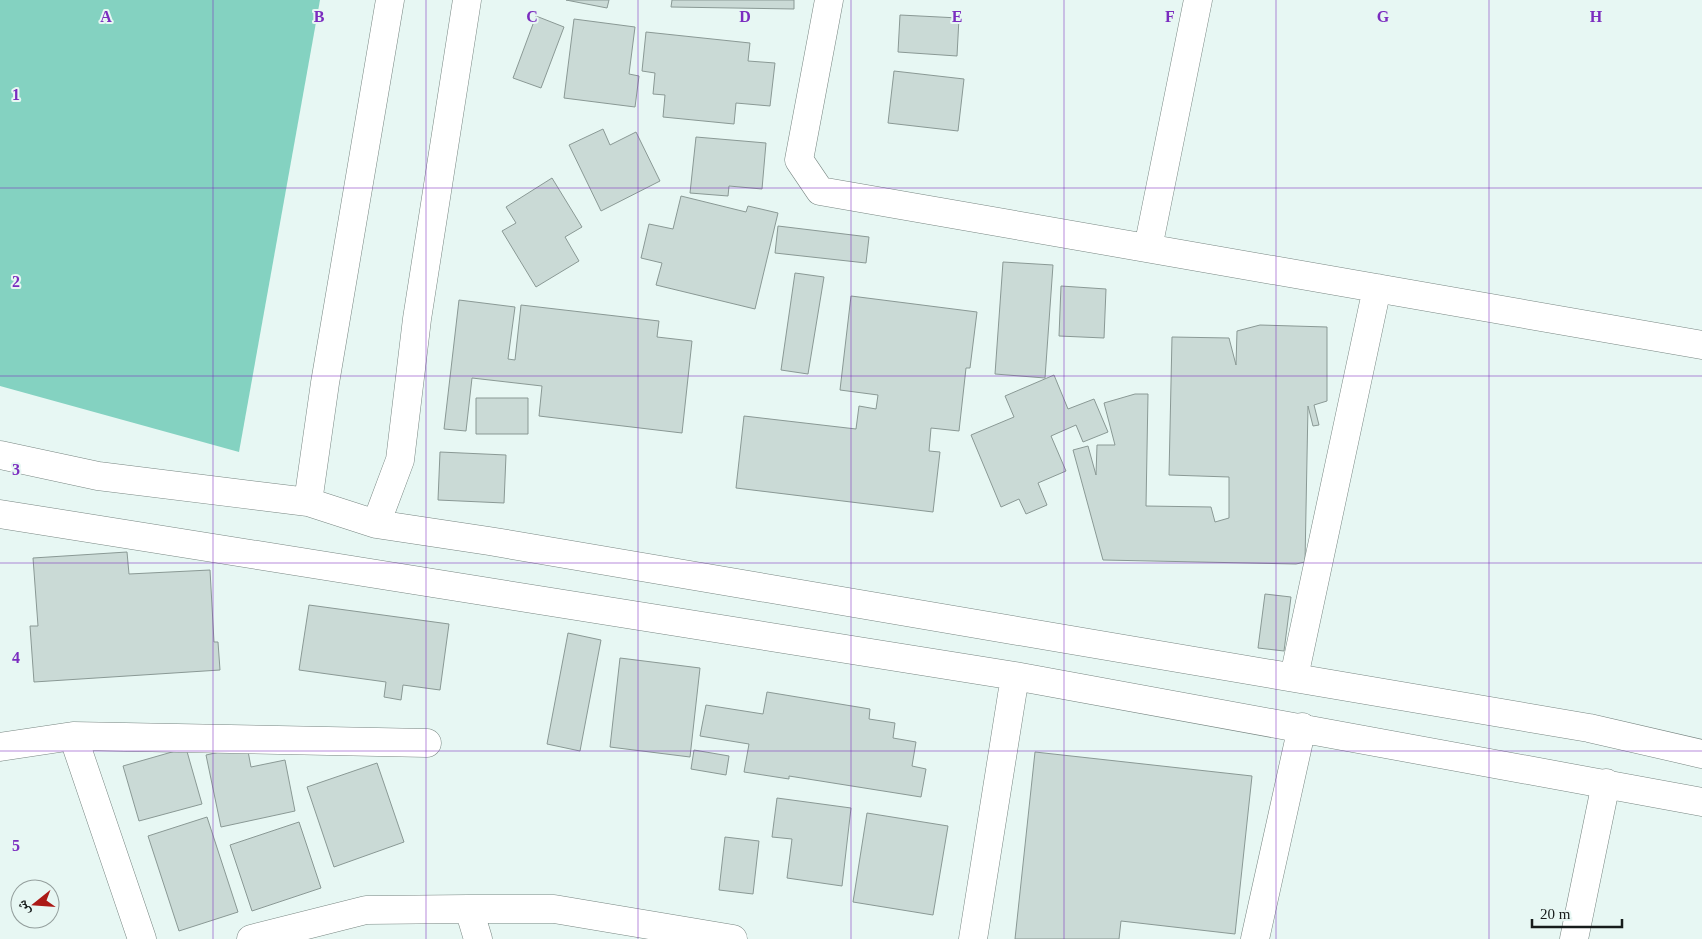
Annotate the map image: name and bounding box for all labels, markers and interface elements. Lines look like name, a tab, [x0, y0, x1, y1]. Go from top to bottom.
text: A	[100, 8, 112, 25]
text: B	[314, 8, 325, 25]
text: C	[526, 8, 538, 25]
text: D	[739, 8, 751, 25]
text: E	[952, 8, 962, 25]
text: F	[1165, 8, 1175, 25]
text: G	[1377, 8, 1390, 25]
text: H	[1590, 8, 1603, 25]
text: 1	[12, 86, 20, 103]
text: 2	[12, 273, 20, 290]
text: 3	[12, 461, 20, 478]
text: 4	[12, 649, 20, 666]
text: 5	[12, 837, 20, 854]
north arrow	[10, 879, 60, 929]
scale bar	[1532, 896, 1622, 928]
text: ش	[14, 898, 33, 917]
text: 20 m	[1540, 906, 1571, 922]

